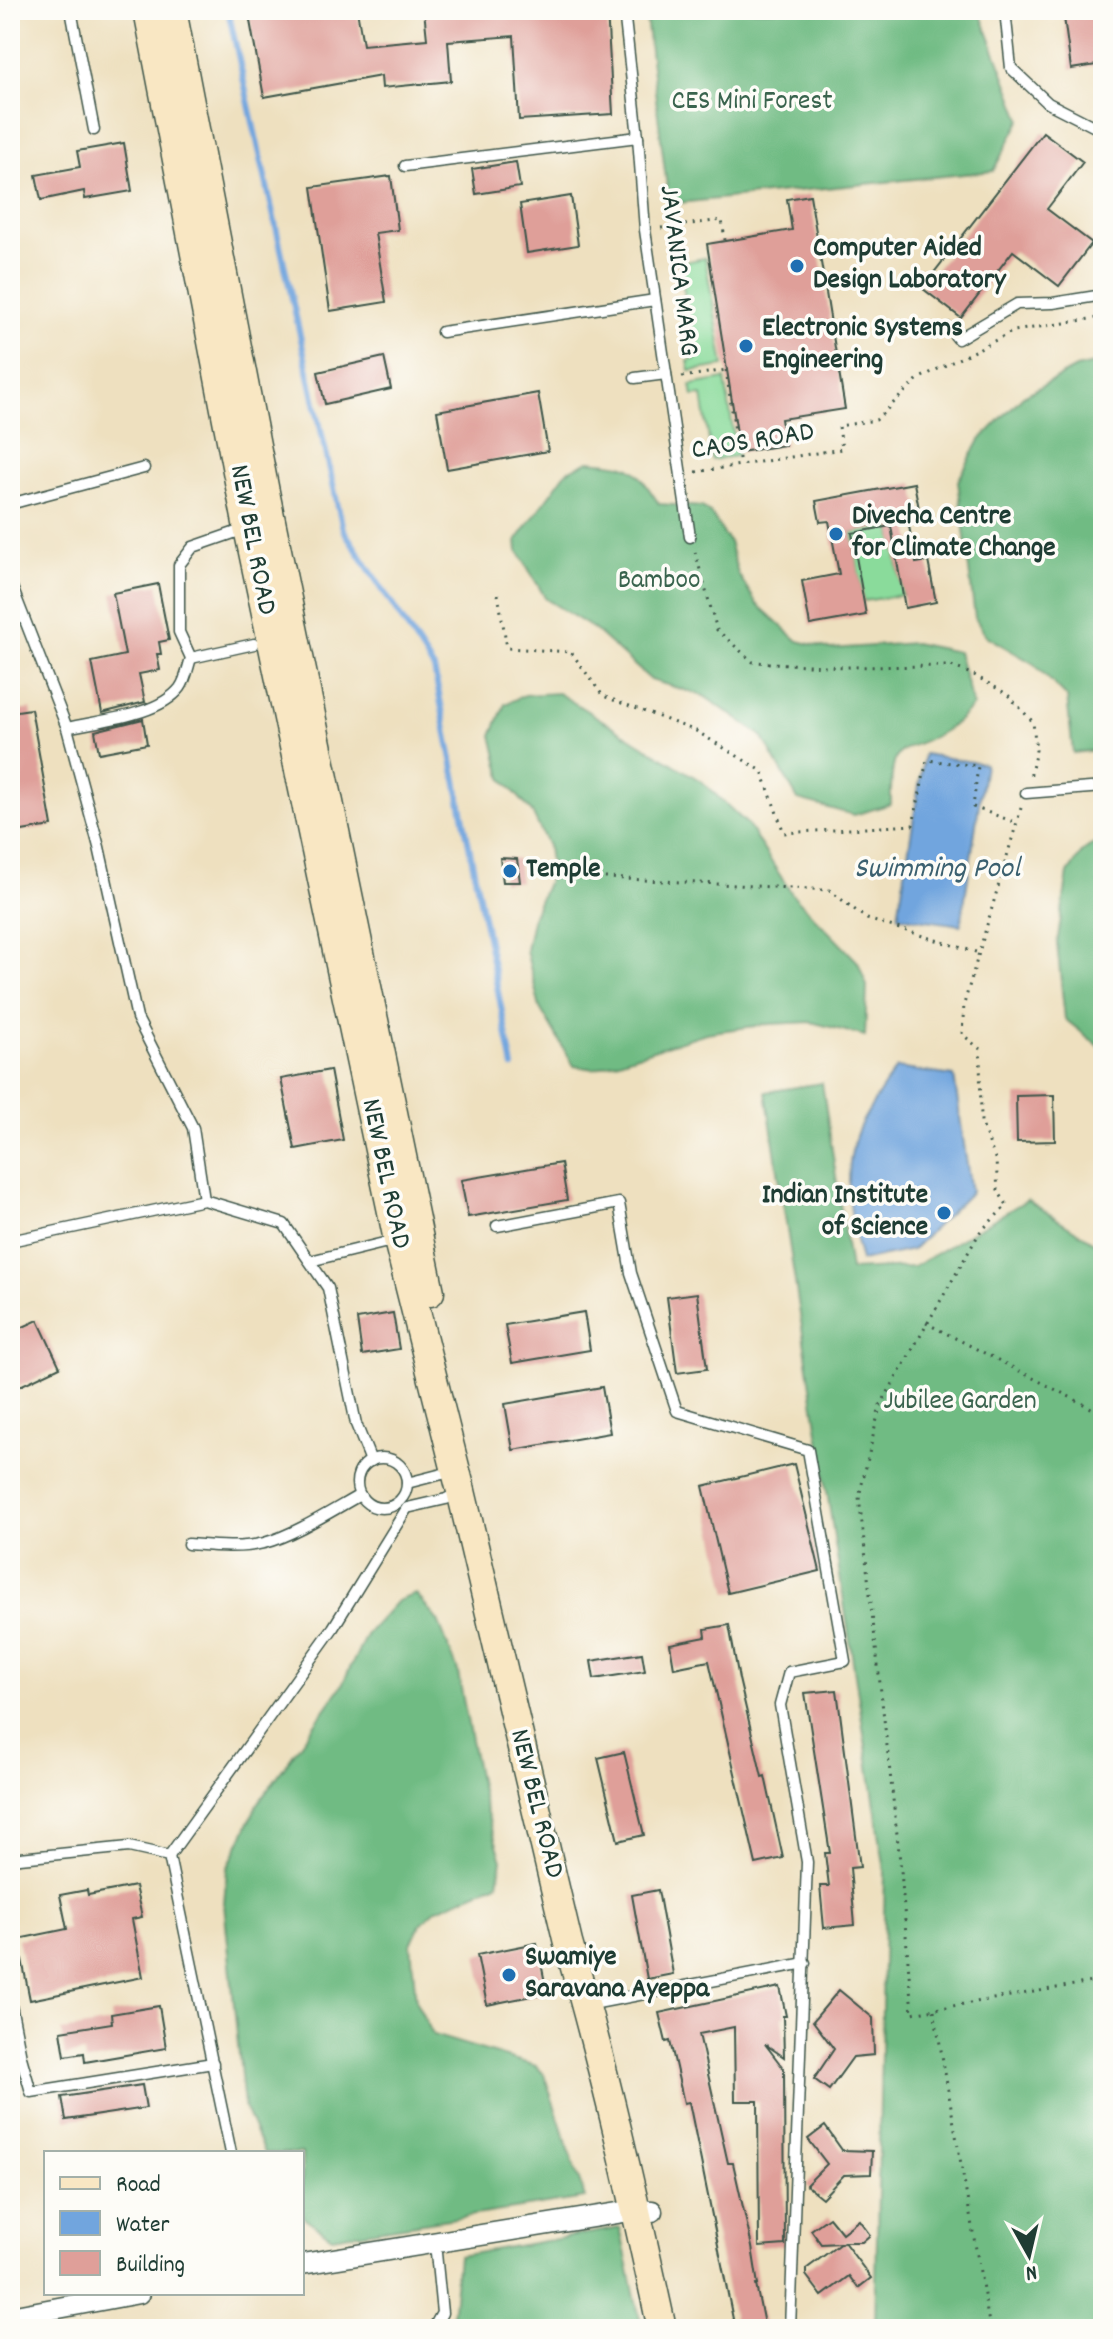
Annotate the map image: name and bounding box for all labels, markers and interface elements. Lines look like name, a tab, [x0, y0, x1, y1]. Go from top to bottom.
park label: CES Mini Forest	[671, 83, 833, 123]
street label: JAVANICA MARG	[647, 183, 707, 359]
place label: Computer Aided Design Laboratory	[813, 230, 1007, 302]
marker: Computer Aided Design Laboratory	[788, 257, 806, 275]
place label: Electronic Systems Engineering	[762, 310, 963, 382]
marker: Electronic Systems Engineering	[737, 337, 755, 355]
street label: CAOS ROAD	[689, 414, 817, 472]
street label: NEW BEL ROAD	[217, 461, 285, 619]
place label: Divecha Centre for Climate Change	[851, 498, 1055, 570]
marker: Divecha Centre for Climate Change	[827, 525, 845, 543]
park label: Bamboo	[618, 562, 700, 602]
water label: Swimming Pool	[854, 849, 1023, 892]
place label: Temple	[526, 851, 601, 891]
marker: Temple	[501, 862, 519, 880]
street label: NEW BEL ROAD	[349, 1095, 419, 1253]
place label: Indian Institute of Science	[762, 1177, 928, 1249]
marker: Indian Institute of Science	[935, 1204, 953, 1222]
park label: Jubilee Garden	[883, 1383, 1037, 1423]
street label: NEW BEL ROAD	[497, 1725, 573, 1883]
place label: Swamiye Saravana Ayeppa	[525, 1939, 710, 2011]
marker: Swamiye Saravana Ayeppa	[500, 1966, 518, 1984]
legend	[44, 2151, 304, 2295]
text: Road	[116, 2169, 161, 2203]
text: Water	[116, 2209, 169, 2243]
north arrow	[989, 2215, 1069, 2295]
text: Building	[116, 2249, 185, 2283]
text: N	[1024, 2255, 1039, 2287]

